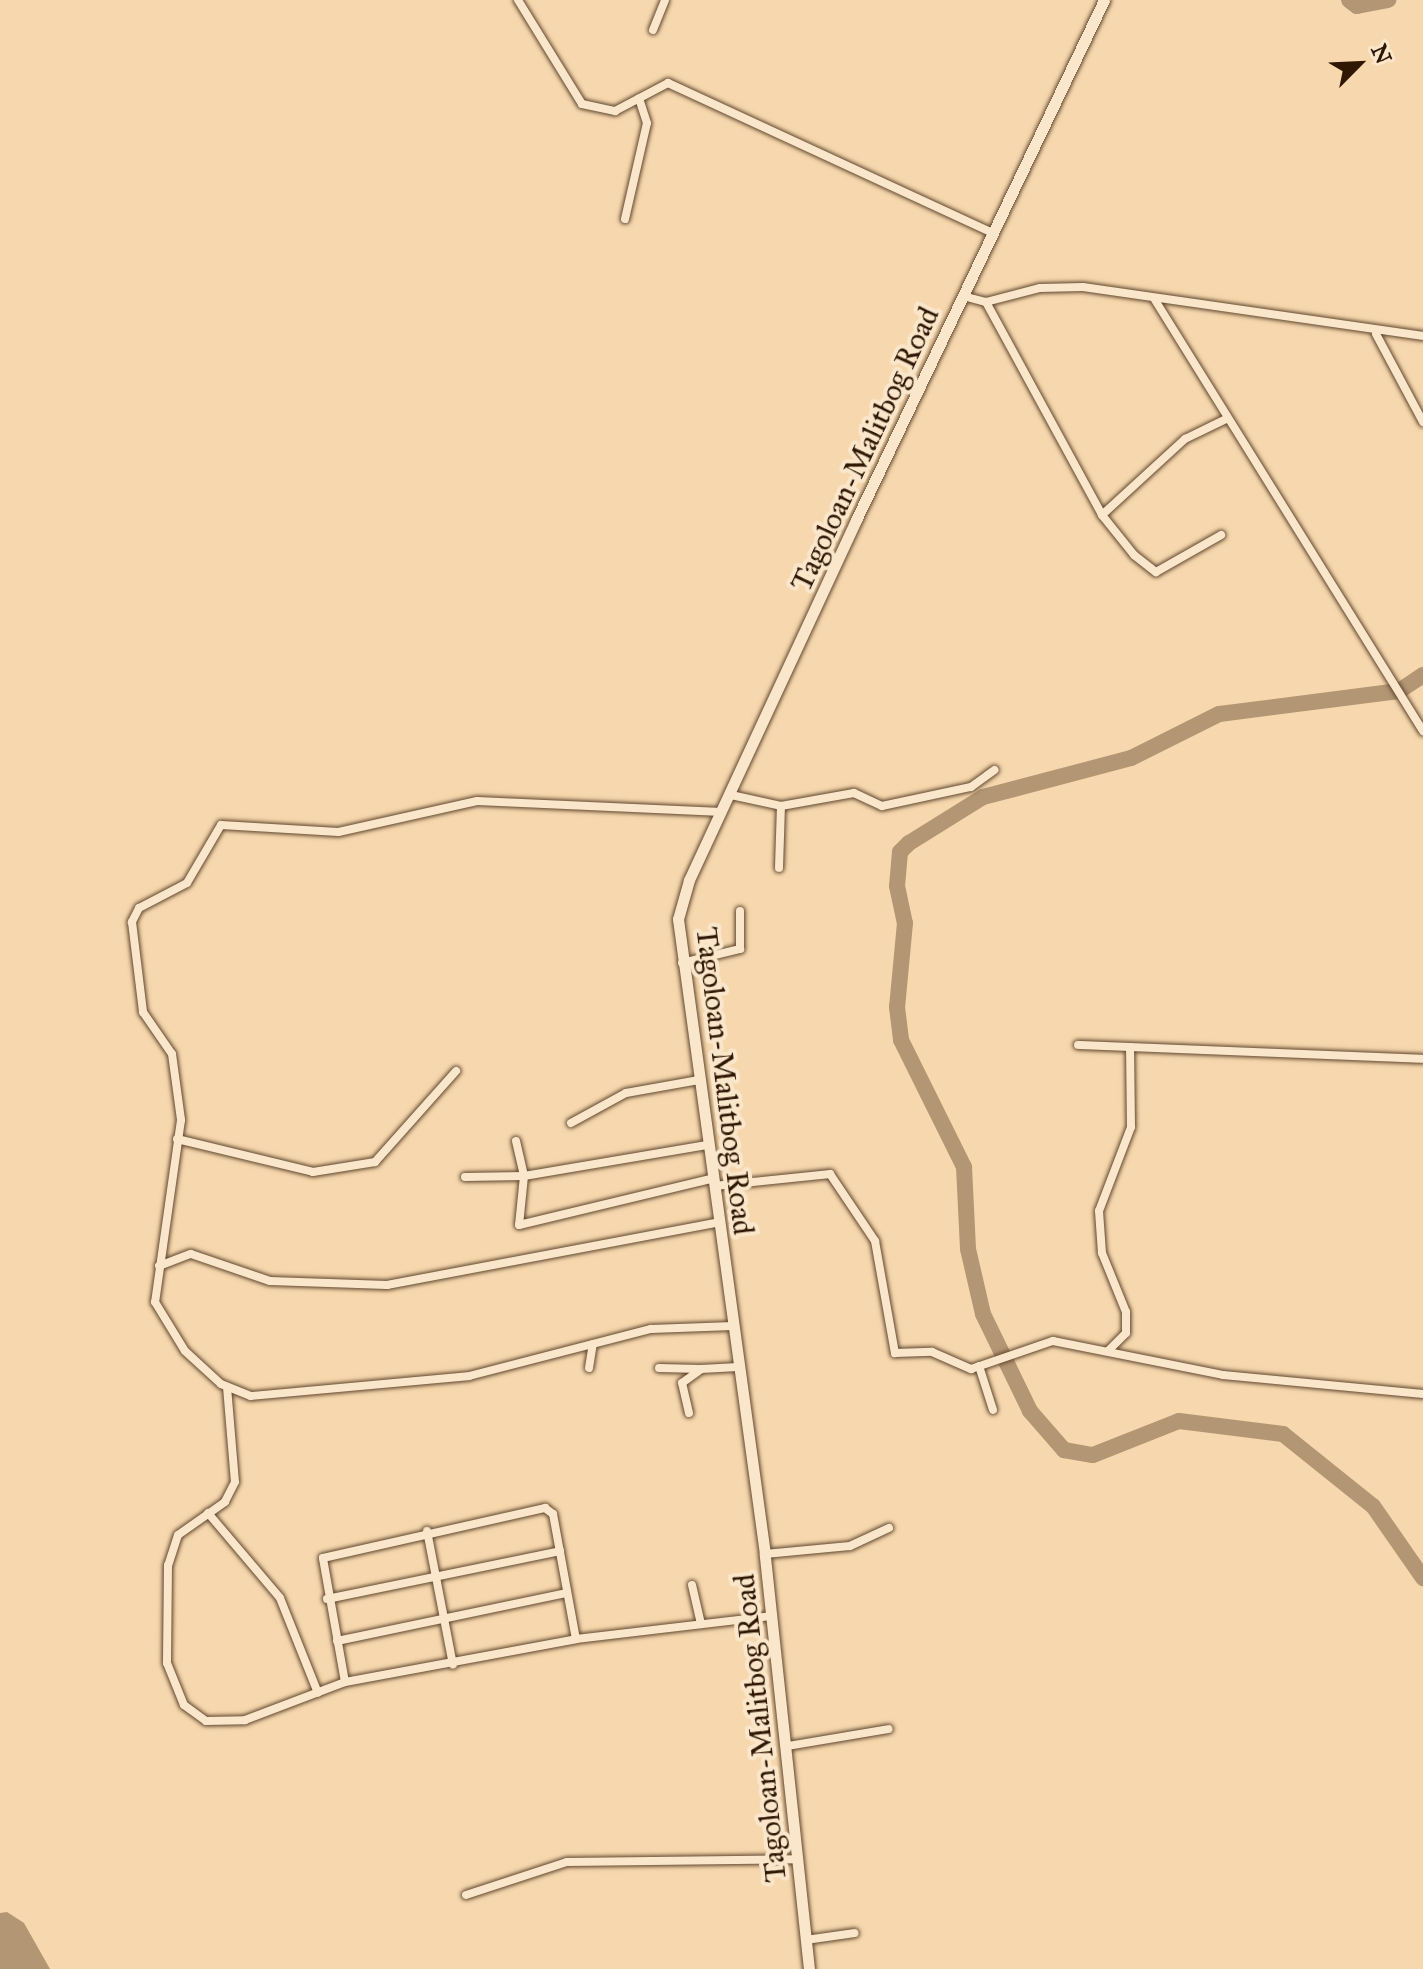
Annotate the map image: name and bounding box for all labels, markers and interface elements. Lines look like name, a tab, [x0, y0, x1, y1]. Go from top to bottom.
north arrow	[1319, 24, 1399, 104]
text: N	[1365, 40, 1398, 68]
street label: Tagoloan-Malitbog Road	[783, 301, 947, 597]
street label: Tagoloan-Malitbog Road	[688, 925, 762, 1237]
street label: Tagoloan-Malitbog Road	[726, 1572, 794, 1884]

